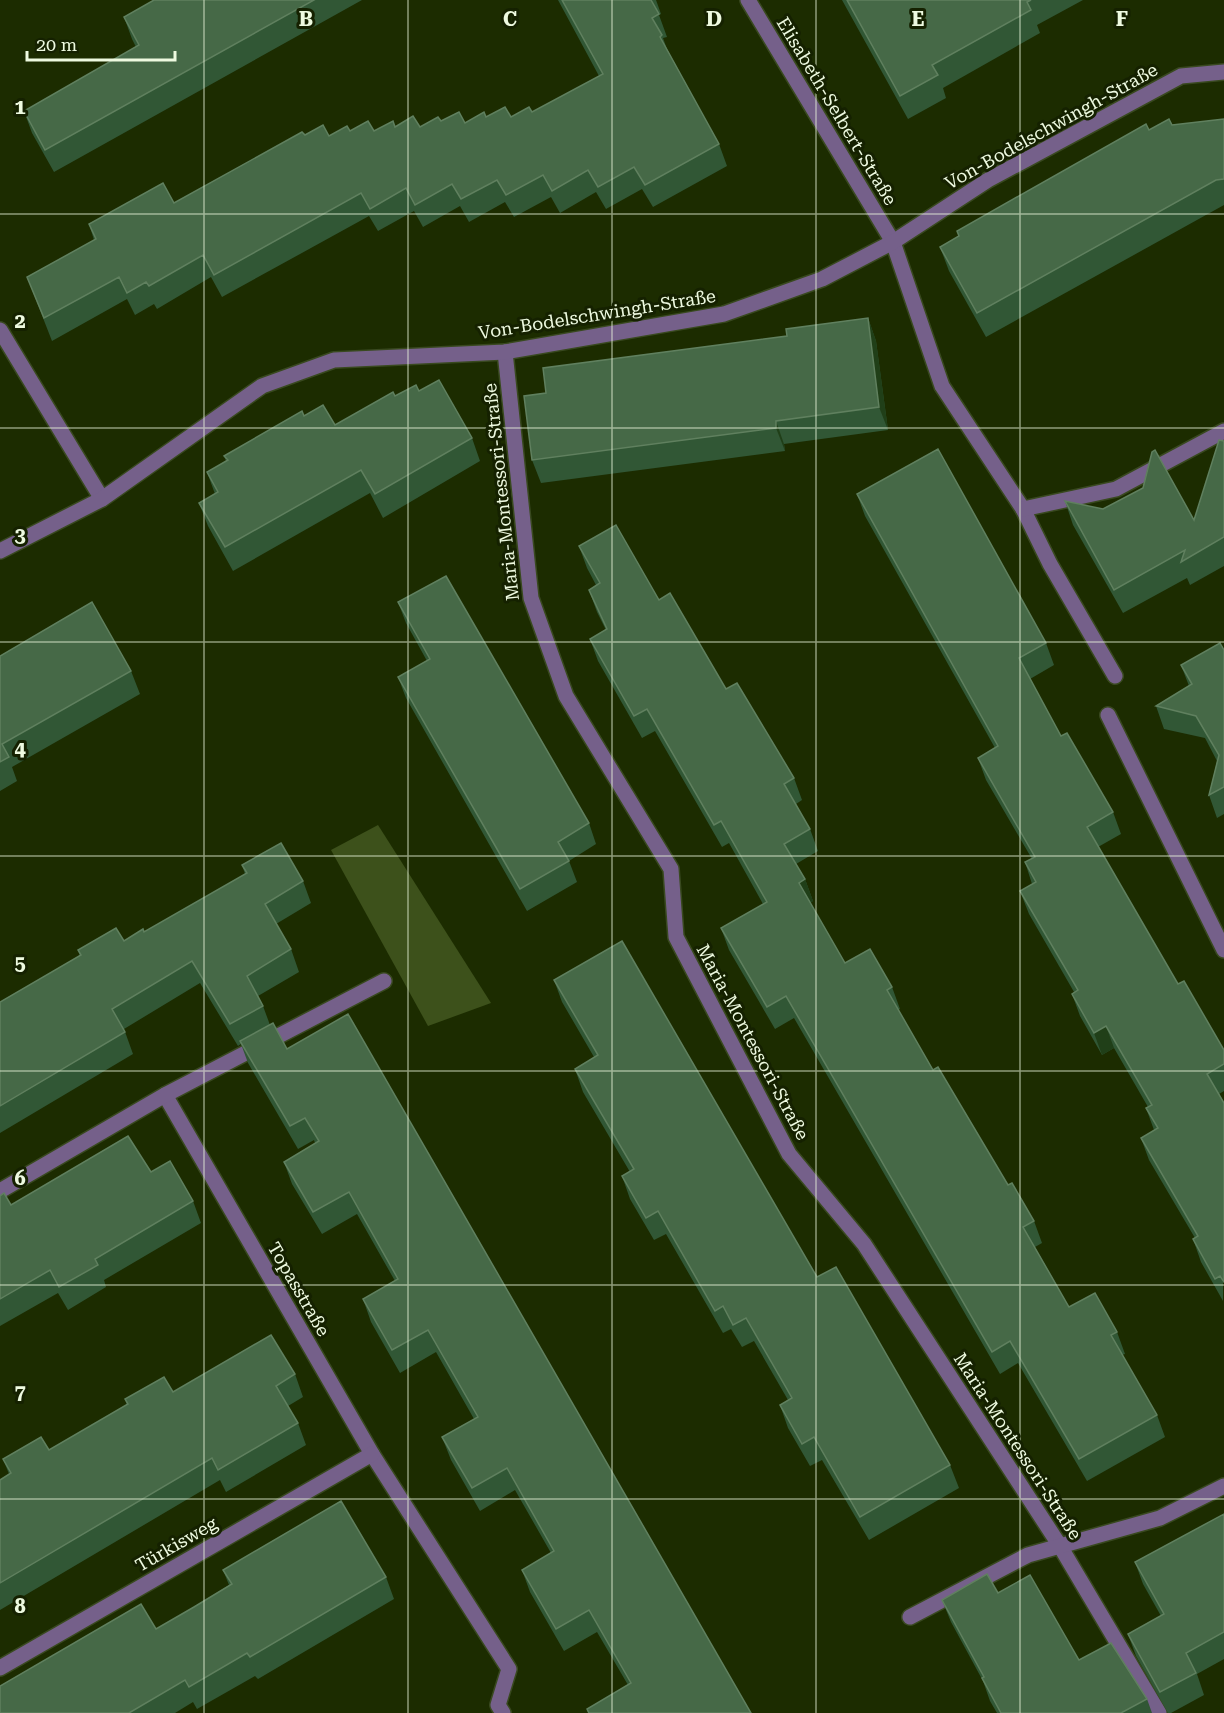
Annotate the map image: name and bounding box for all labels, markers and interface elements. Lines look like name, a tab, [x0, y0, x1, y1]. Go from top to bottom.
text: B	[299, 7, 313, 31]
text: C	[503, 7, 517, 31]
text: D	[706, 7, 722, 31]
text: E	[912, 7, 925, 31]
text: F	[1116, 7, 1128, 31]
street label: Elisabeth-Selbert-Straße	[773, 13, 902, 209]
scale bar	[27, 24, 176, 62]
text: 20 m	[36, 34, 77, 55]
street label: Von-Bodelschwingh-Straße	[941, 59, 1161, 193]
text: 1	[14, 95, 26, 119]
street label: Von-Bodelschwingh-Straße	[477, 285, 717, 343]
text: 2	[14, 309, 26, 333]
street label: Maria-Montessori-Straße	[479, 382, 523, 602]
text: 3	[14, 523, 26, 547]
text: 4	[14, 737, 26, 761]
street label: Maria-Montessori-Straße	[692, 941, 814, 1144]
text: 5	[14, 951, 26, 975]
text: 6	[14, 1166, 26, 1190]
street label: Topasstraße	[264, 1238, 334, 1340]
street label: Maria-Montessori-Straße	[950, 1349, 1086, 1543]
text: 7	[14, 1380, 26, 1404]
street label: Türkisweg	[131, 1512, 221, 1576]
text: 8	[14, 1594, 26, 1618]

